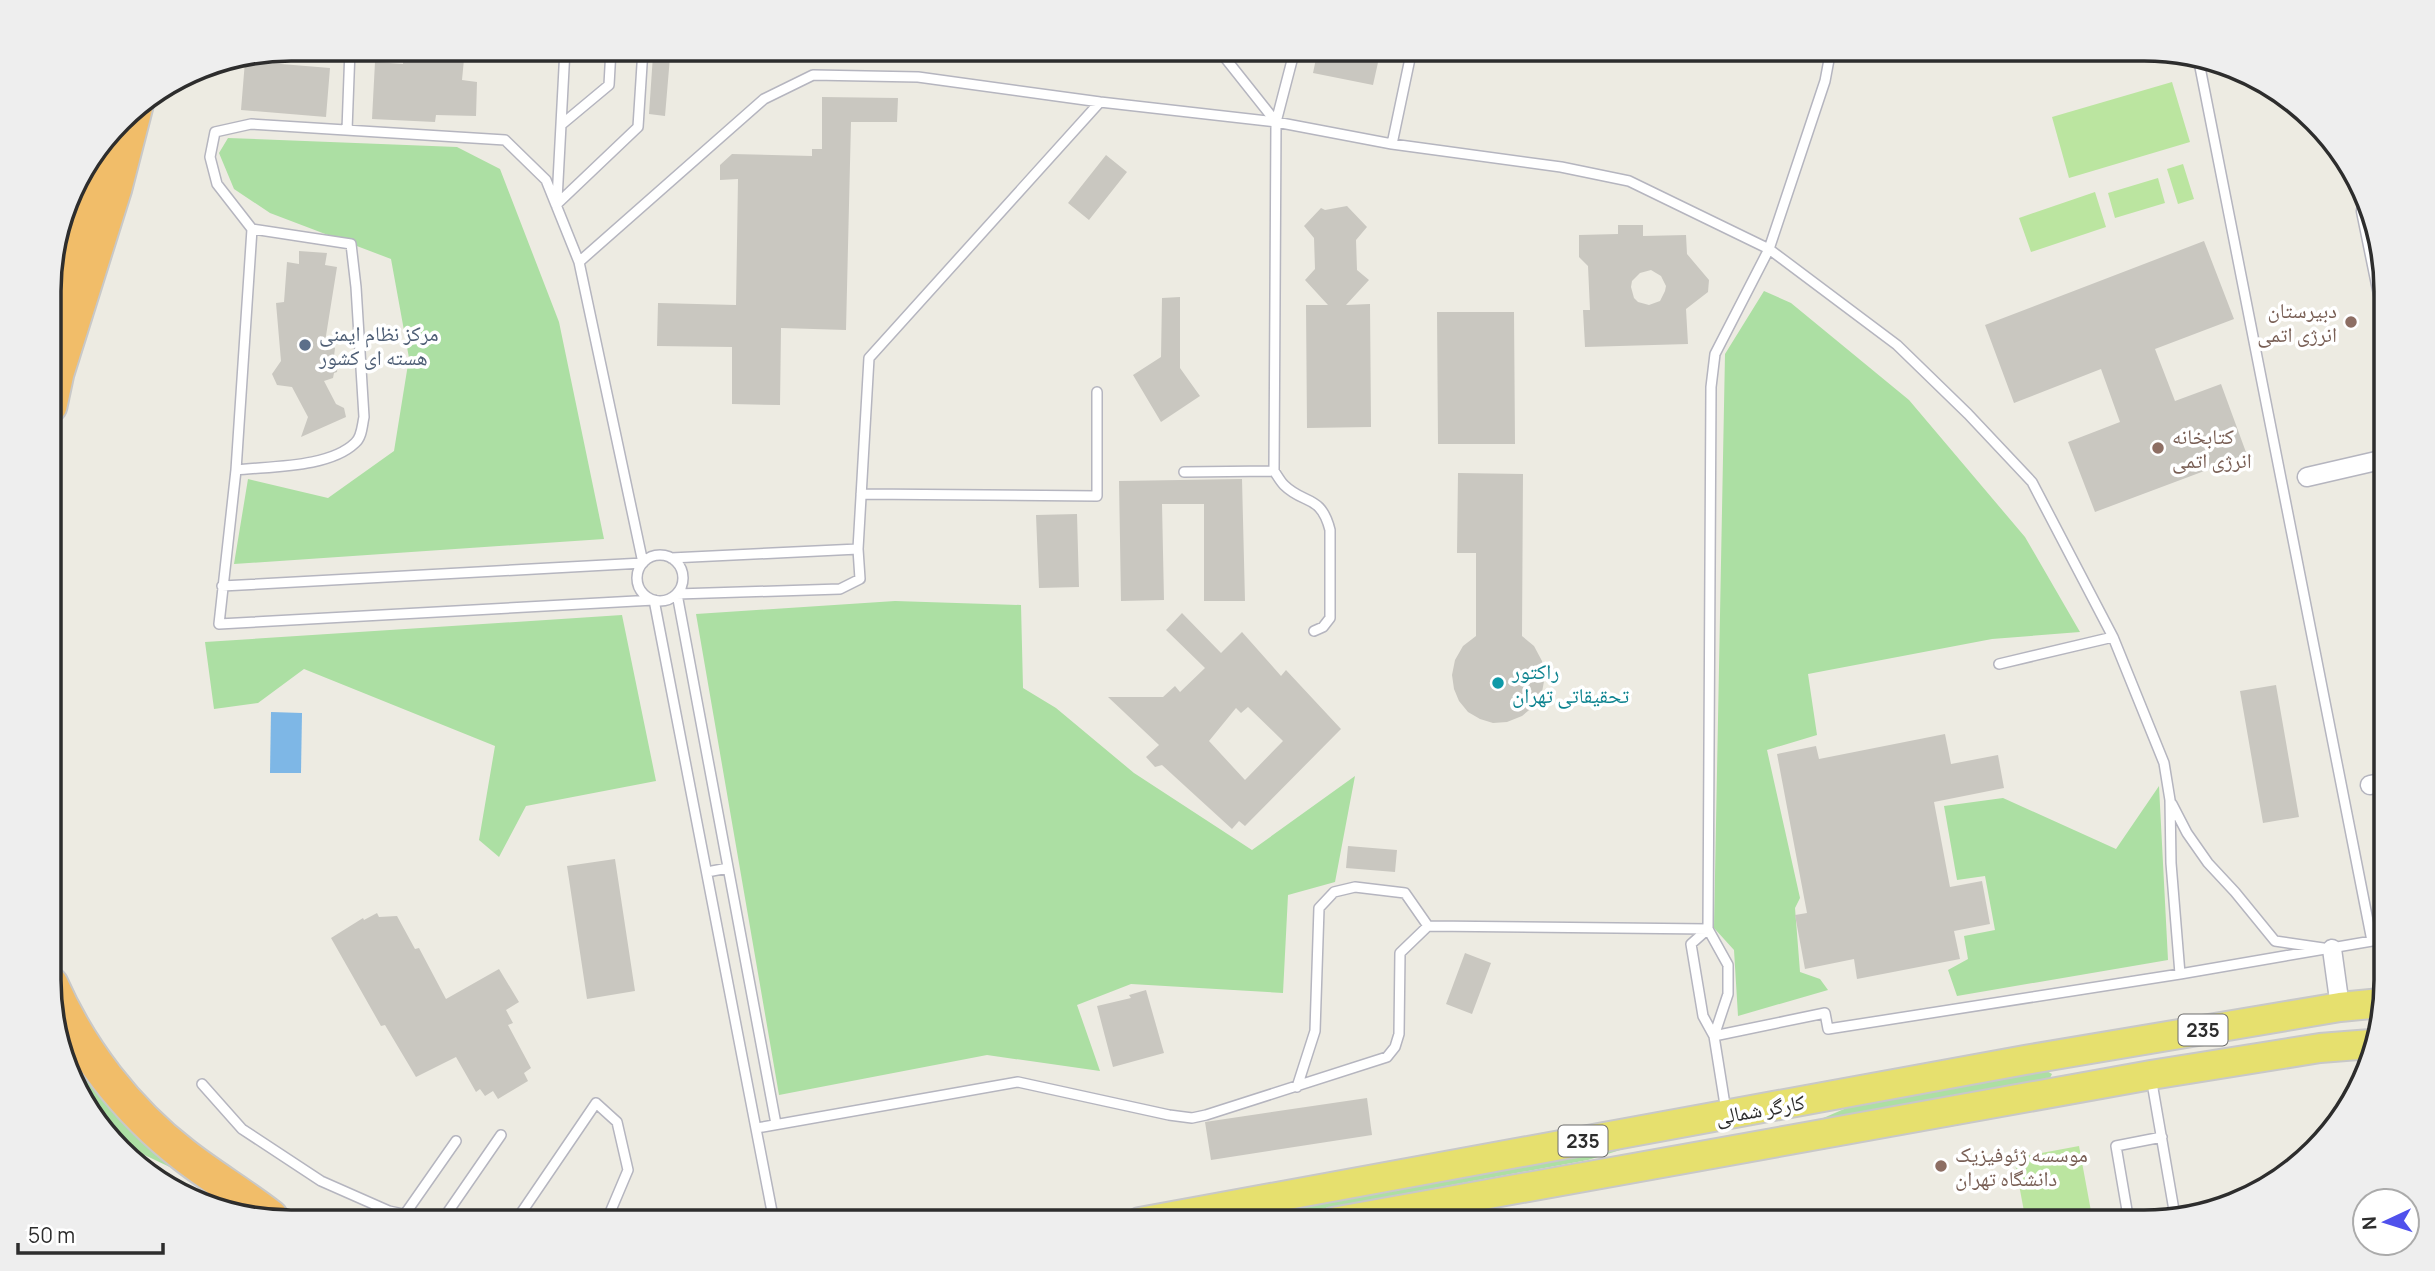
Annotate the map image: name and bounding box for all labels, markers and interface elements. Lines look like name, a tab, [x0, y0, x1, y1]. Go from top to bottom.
place label: دبیرستان انرژی اتمی	[2257, 296, 2337, 348]
marker: دبیرستان انرژی اتمی	[2343, 314, 2359, 330]
place label: مرکز نظام ایمنی هسته ای کشور	[318, 319, 439, 371]
marker: مرکز نظام ایمنی هسته ای کشور	[297, 337, 313, 353]
place label: کتابخانه انرژی اتمی	[2172, 422, 2252, 474]
marker: کتابخانه انرژی اتمی	[2150, 440, 2166, 456]
place label: راکتور تحقیقاتی تهران	[1511, 657, 1629, 709]
marker: راکتور تحقیقاتی تهران	[1490, 675, 1506, 691]
road number: 235	[2178, 1014, 2228, 1046]
street label: کارگر شمالی	[1713, 1087, 1807, 1131]
road number: 235	[1558, 1126, 1608, 1156]
place label: موسسه ژئوفیزیک دانشگاه تهران	[1955, 1140, 2088, 1192]
marker: موسسه ژئوفیزیک دانشگاه تهران	[1933, 1158, 1949, 1174]
north arrow	[2351, 1187, 2421, 1257]
scale bar	[18, 1212, 163, 1256]
text: N	[2356, 1215, 2382, 1231]
text: 50 m	[28, 1221, 75, 1249]

